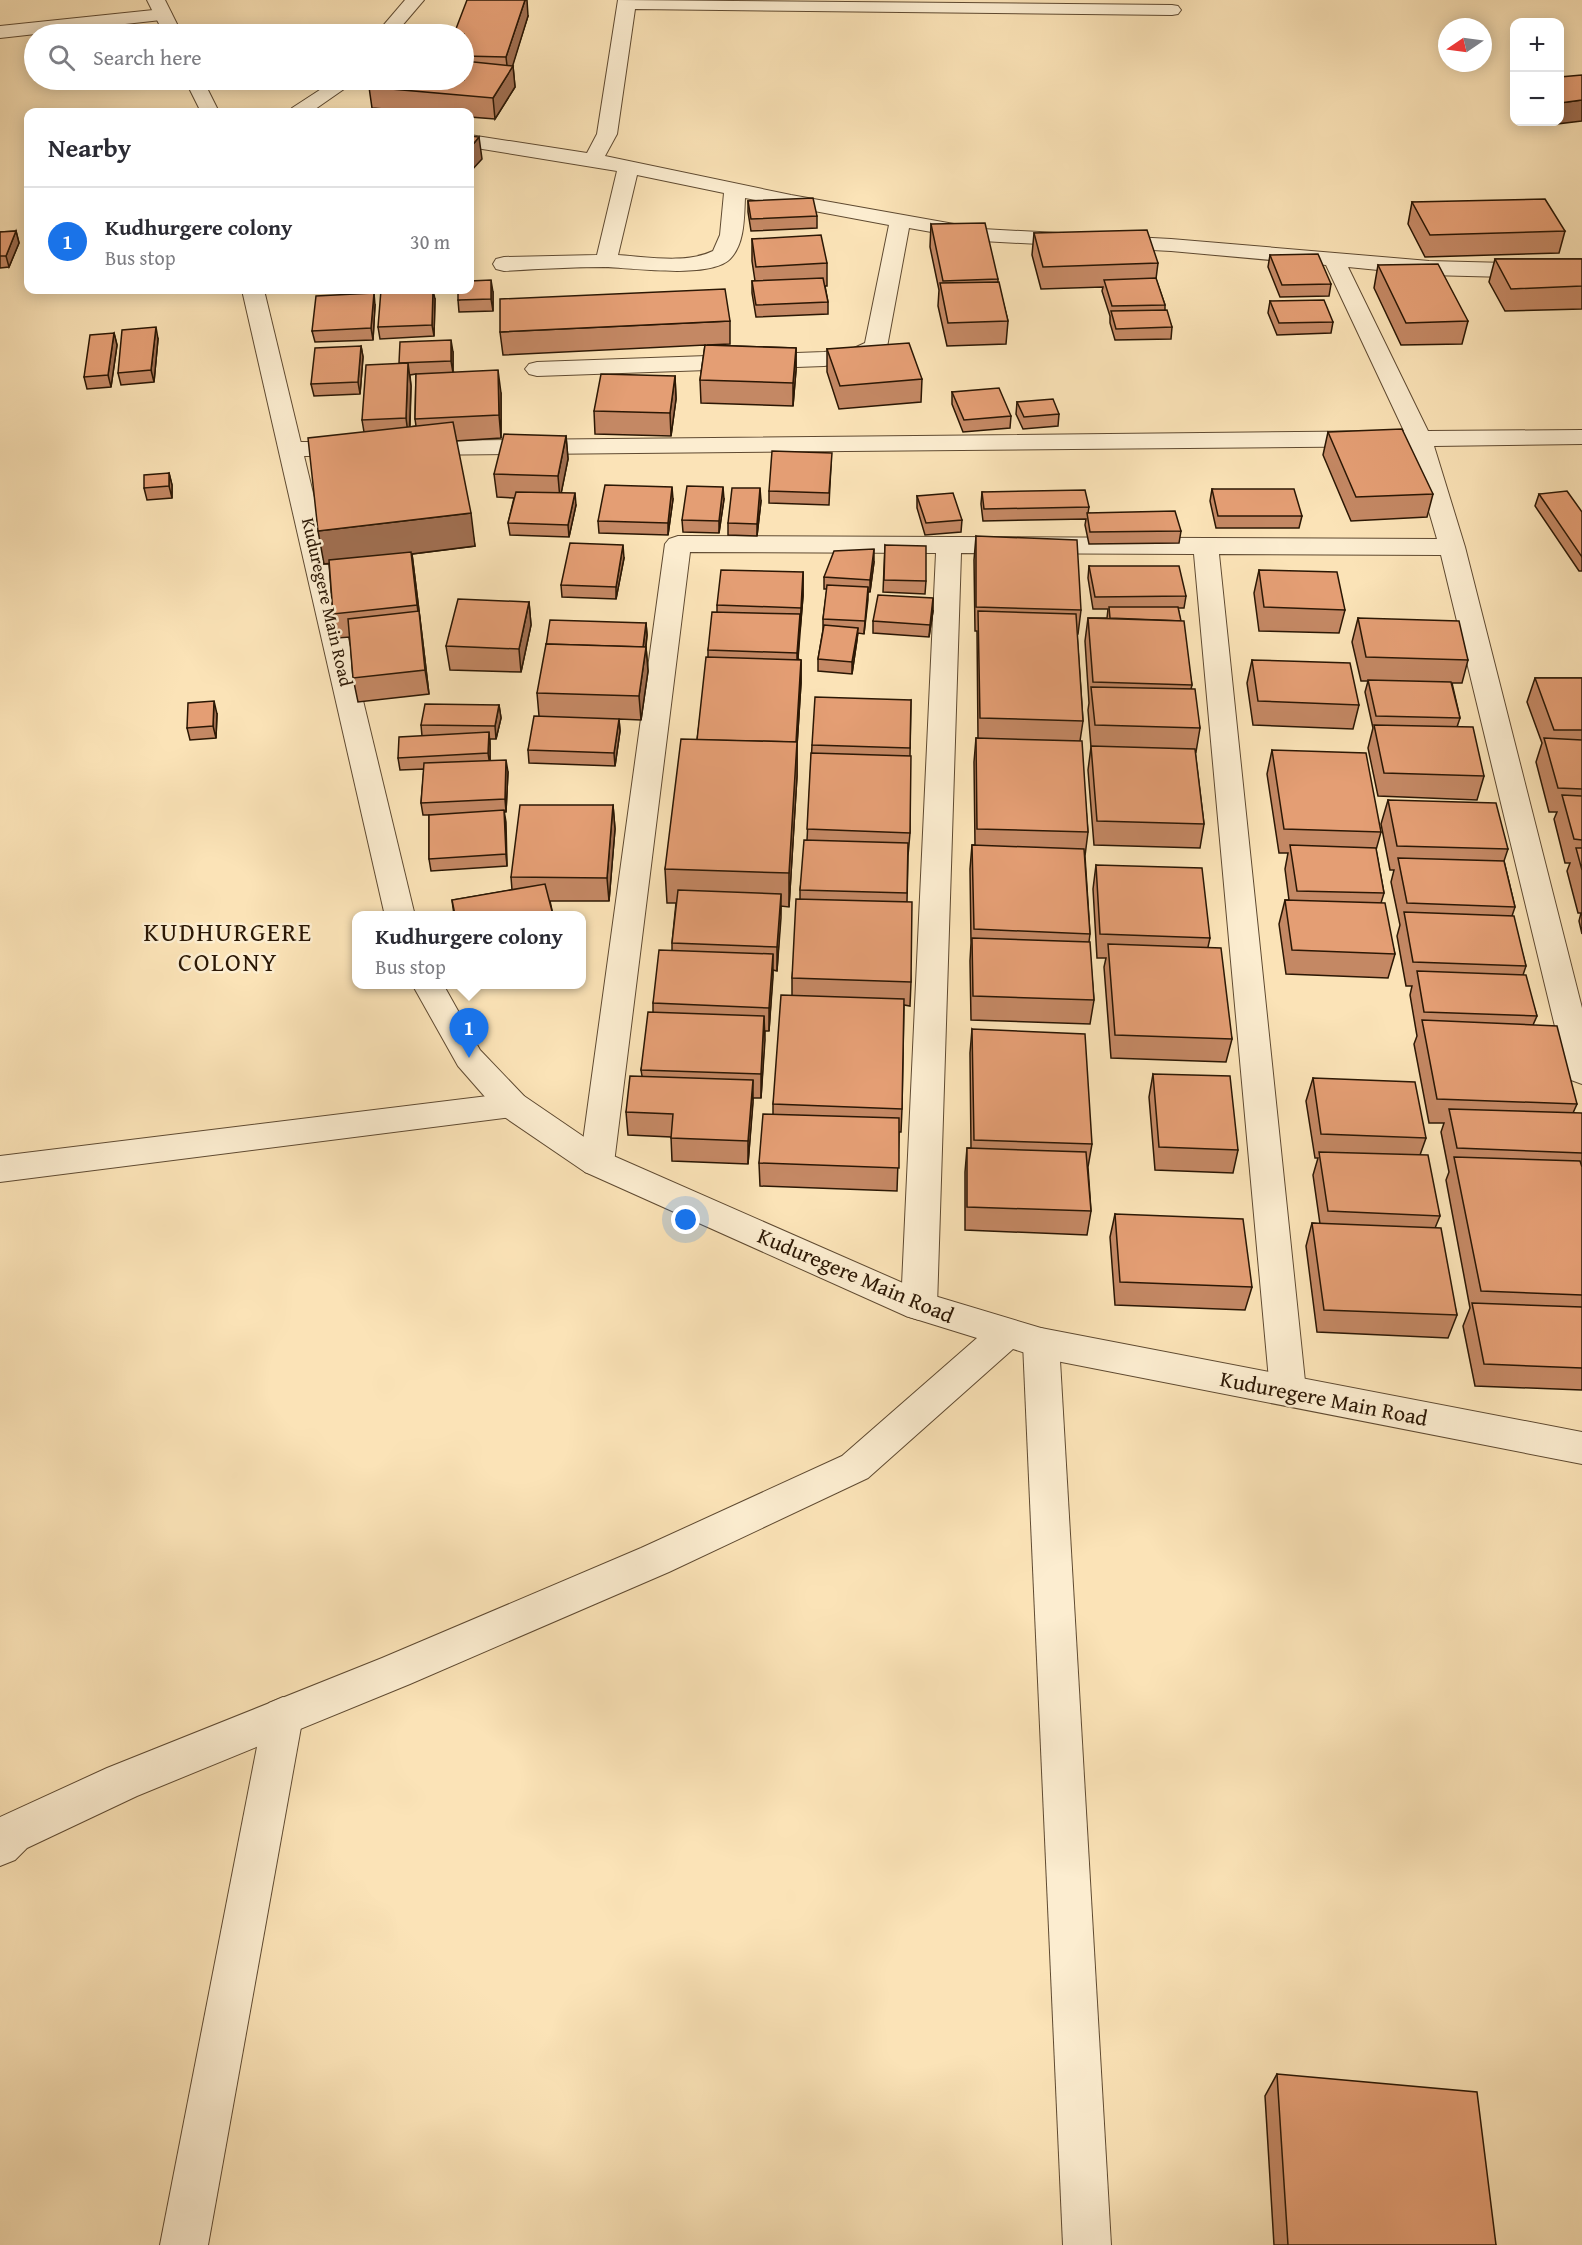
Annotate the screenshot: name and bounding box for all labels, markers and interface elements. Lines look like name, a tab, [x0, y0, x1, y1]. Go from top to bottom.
north arrow	[1438, 18, 1492, 72]
map controls	[1510, 18, 1564, 126]
button: +	[1510, 18, 1564, 72]
search box	[24, 24, 474, 90]
icon: search	[45, 41, 78, 74]
text: Search here	[93, 41, 202, 73]
button: −	[1510, 72, 1564, 126]
text: Nearby	[48, 128, 131, 167]
text: Kudhurgere colony	[105, 211, 292, 243]
text: 1	[62, 227, 73, 256]
text: 30 m	[410, 227, 450, 256]
text: Bus stop	[105, 243, 176, 272]
street label: Kuduregere Main Road	[295, 515, 360, 689]
popup	[352, 911, 586, 989]
district label: KUDHURGERE COLONY	[143, 912, 313, 981]
text: Kudhurgere colony	[375, 920, 563, 952]
text: Bus stop	[375, 952, 446, 981]
pin: 1	[450, 1008, 488, 1058]
your location	[671, 1205, 700, 1234]
street label: Kuduregere Main Road	[753, 1219, 959, 1331]
street label: Kuduregere Main Road	[1218, 1362, 1431, 1434]

